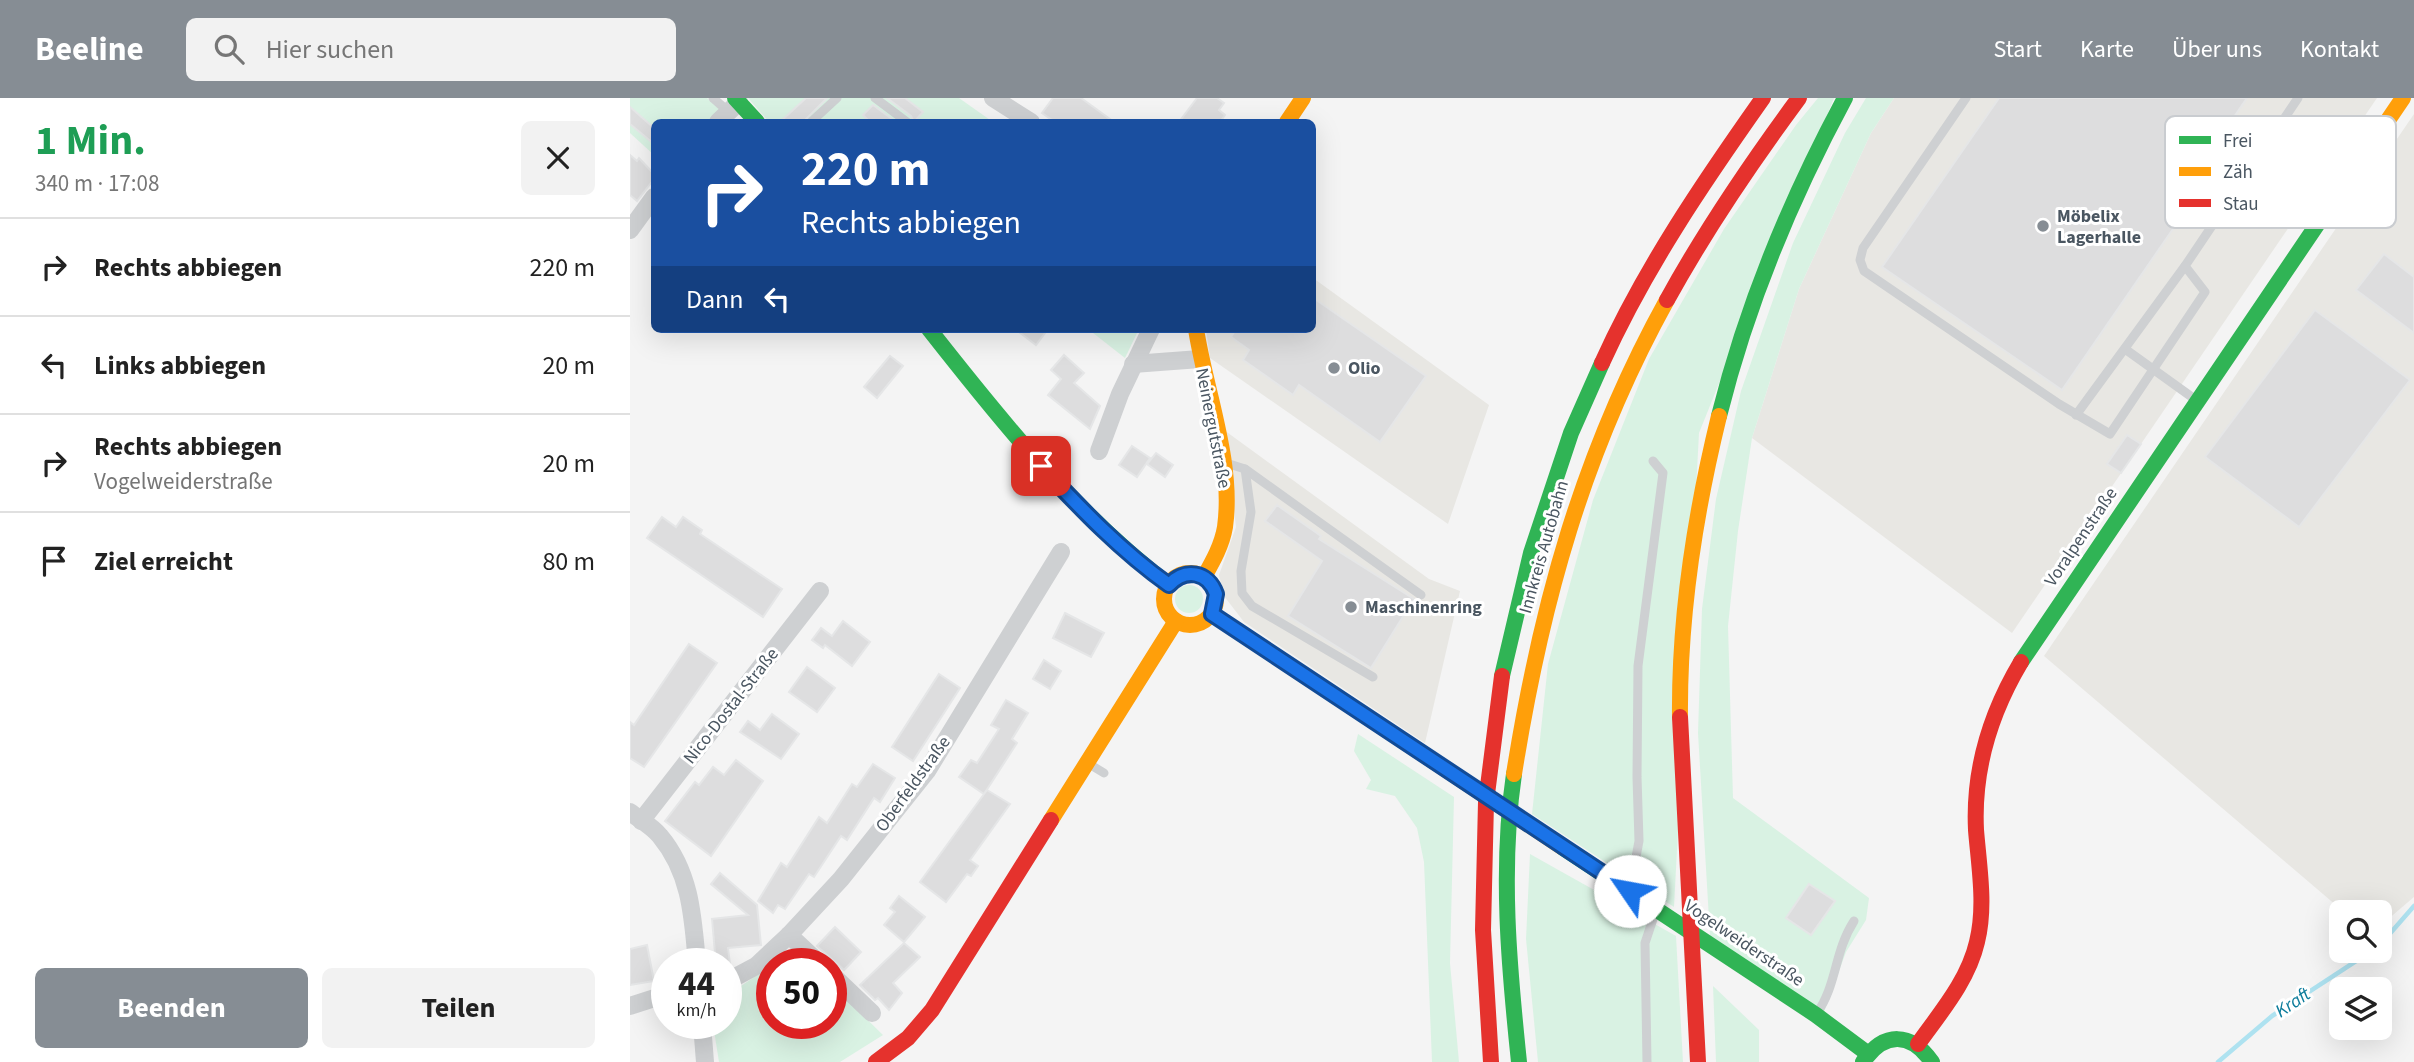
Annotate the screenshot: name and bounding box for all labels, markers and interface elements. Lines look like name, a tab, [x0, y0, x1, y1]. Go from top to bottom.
search box	[186, 18, 676, 81]
text: Beeline	[35, 26, 144, 73]
icon: search	[210, 30, 248, 68]
text: Hier suchen	[266, 31, 394, 68]
text: Start	[1994, 32, 2042, 67]
text: Karte	[2080, 32, 2134, 67]
text: Über uns	[2172, 32, 2262, 67]
text: Kontakt	[2300, 32, 2379, 67]
text: 1 Min.	[35, 111, 146, 171]
legend	[2165, 116, 2396, 228]
button: close	[521, 121, 595, 195]
text: Frei	[2223, 128, 2253, 155]
text: 220 m	[801, 135, 930, 205]
icon: right	[686, 147, 777, 238]
text: Zäh	[2223, 159, 2253, 186]
text: 340 m · 17:08	[35, 167, 159, 200]
text: Stau	[2223, 191, 2259, 218]
text: Rechts abbiegen	[801, 200, 1021, 246]
place label: Möbelix Lagerhalle	[2057, 204, 2141, 250]
marker: Möbelix Lagerhalle	[2035, 218, 2051, 234]
icon: right	[35, 248, 73, 286]
text: Rechts abbiegen	[94, 249, 282, 286]
text: 220 m	[529, 249, 595, 286]
icon: left	[758, 280, 796, 318]
text: Dann	[686, 281, 744, 318]
icon: left	[35, 346, 73, 384]
text: Links abbiegen	[94, 347, 266, 384]
text: 20 m	[542, 347, 595, 384]
place label: Olio	[1348, 356, 1380, 381]
marker: Olio	[1326, 360, 1342, 376]
street label: Neinergutstraße	[1189, 366, 1237, 490]
text: Rechts abbiegen	[94, 428, 282, 465]
pin	[1011, 436, 1071, 496]
icon: right	[35, 444, 73, 482]
text: 20 m	[542, 445, 595, 482]
icon: arrive	[1022, 447, 1060, 485]
text: Vogelweiderstraße	[94, 465, 273, 498]
street label: Innkreis Autobahn	[1513, 478, 1575, 616]
street label: Voralpenstraße	[2039, 483, 2123, 591]
icon: arrive	[35, 542, 73, 580]
text: Ziel erreicht	[94, 543, 233, 580]
text: 80 m	[542, 543, 595, 580]
place label: Maschinenring	[1365, 595, 1482, 620]
marker: Maschinenring	[1343, 599, 1359, 615]
street label: Nico-Dostal-Straße	[678, 643, 784, 769]
street label: Oberfeldstraße	[870, 731, 956, 837]
position arrow	[1593, 854, 1667, 928]
street label: Vogelweiderstraße	[1679, 894, 1809, 993]
map controls	[2329, 900, 2392, 1040]
button: search	[2329, 900, 2392, 963]
speed limit sign: 50	[756, 948, 847, 1039]
text: 44	[678, 959, 715, 1009]
button: Beenden	[35, 968, 308, 1048]
button: Teilen	[322, 968, 595, 1048]
button: layers	[2329, 977, 2392, 1040]
water label: Kraft	[2270, 981, 2317, 1025]
text: km/h	[677, 998, 716, 1023]

